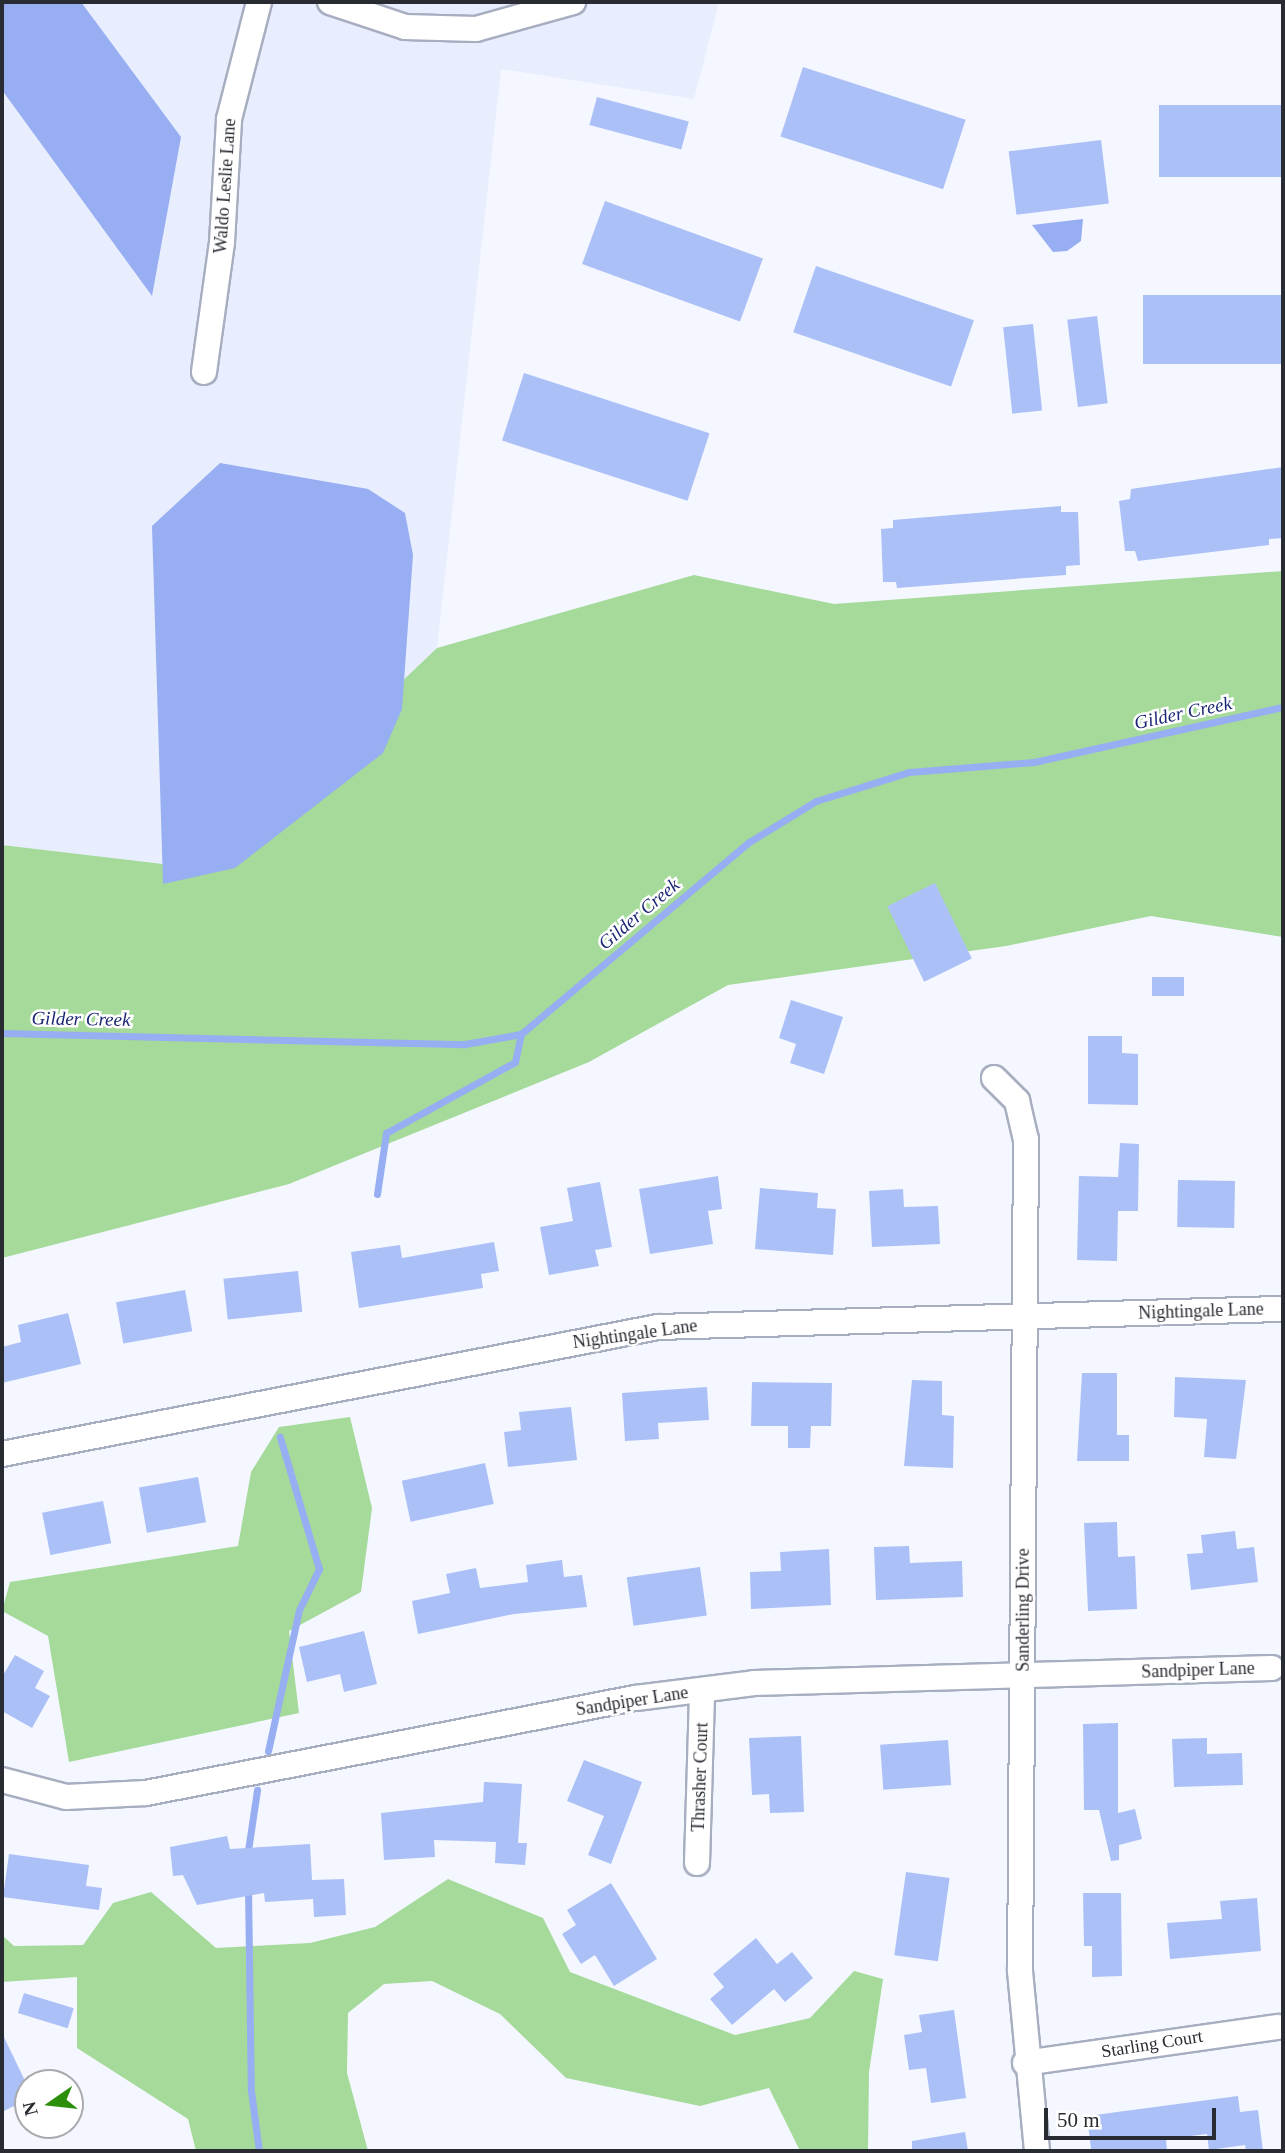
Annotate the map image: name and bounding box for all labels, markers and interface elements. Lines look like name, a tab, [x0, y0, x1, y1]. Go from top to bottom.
street label: Waldo Leslie Lane	[210, 118, 240, 254]
water label: Gilder Creek	[1132, 692, 1234, 734]
water label: Gilder Creek	[594, 873, 684, 955]
water label: Gilder Creek	[31, 1007, 131, 1031]
street label: Nightingale Lane	[1138, 1298, 1264, 1324]
street label: Nightingale Lane	[571, 1315, 699, 1353]
street label: Sanderling Drive	[1012, 1548, 1034, 1672]
street label: Sandpiper Lane	[1141, 1657, 1255, 1683]
street label: Sandpiper Lane	[574, 1681, 690, 1721]
street label: Thrasher Court	[687, 1722, 713, 1832]
street label: Starling Court	[1100, 2025, 1204, 2063]
north arrow	[14, 2069, 84, 2139]
scale bar	[1047, 2094, 1218, 2138]
text: N	[18, 2100, 42, 2118]
text: 50 m	[1057, 2108, 1100, 2132]

